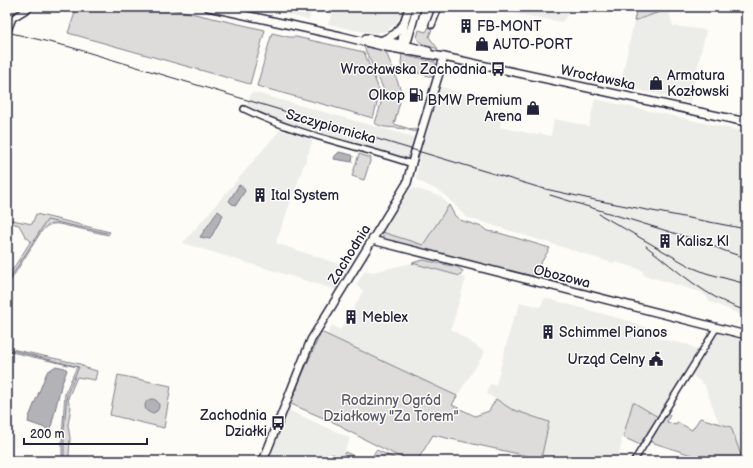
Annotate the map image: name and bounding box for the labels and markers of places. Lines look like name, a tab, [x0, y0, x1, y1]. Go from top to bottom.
building icon: FB-MONT	[458, 18, 474, 34]
place label: FB-MONT	[477, 18, 542, 35]
shop icon: AUTO-PORT	[474, 36, 490, 52]
place label: AUTO-PORT	[493, 36, 573, 53]
place label: Wrocławska Zachodnia	[340, 61, 487, 78]
bus stop icon: Wrocławska Zachodnia	[490, 61, 506, 77]
place label: Armatura Kozłowski	[667, 67, 729, 100]
shop icon: Armatura Kozłowski	[648, 75, 664, 91]
place label: Olkop	[369, 87, 405, 104]
fuel station icon: Olkop	[408, 87, 424, 103]
place label: BMW Premium Arena	[428, 92, 522, 125]
shop icon: BMW Premium Arena	[525, 100, 541, 116]
building icon: Ital System	[252, 187, 268, 203]
place label: Ital System	[271, 187, 339, 204]
building icon: Kalisz Kl	[657, 233, 673, 249]
place label: Kalisz Kl	[676, 233, 729, 250]
building icon: Meblex	[343, 309, 359, 325]
place label: Meblex	[362, 309, 408, 326]
building icon: Schimmel Pianos	[540, 324, 556, 340]
place label: Schimmel Pianos	[559, 324, 667, 341]
place label: Urząd Celny	[568, 351, 646, 368]
public building icon: Urząd Celny	[648, 351, 664, 367]
place label: Zachodnia Działki	[199, 407, 267, 440]
bus stop icon: Zachodnia Działki	[270, 415, 286, 431]

